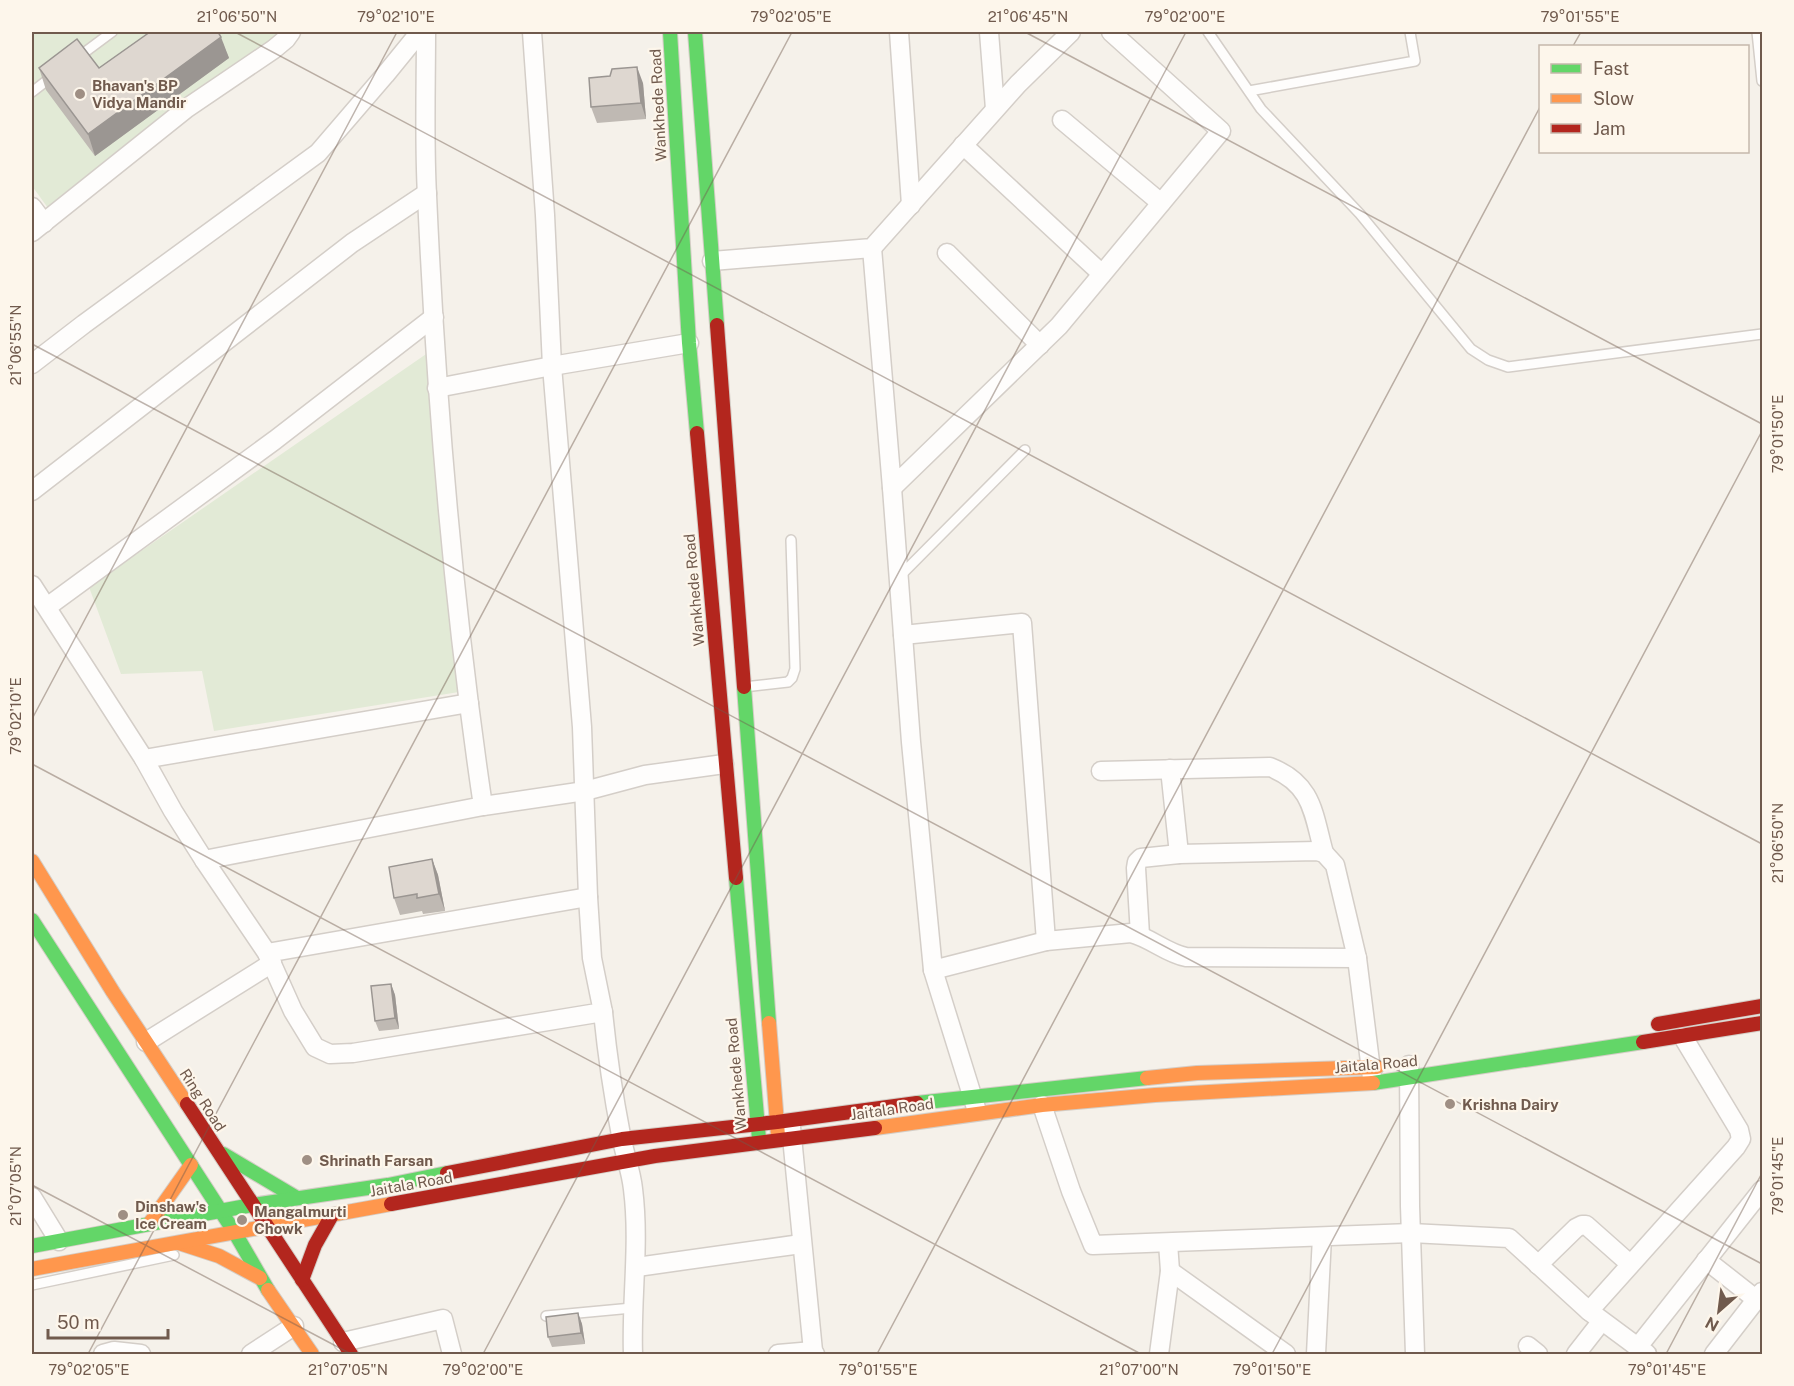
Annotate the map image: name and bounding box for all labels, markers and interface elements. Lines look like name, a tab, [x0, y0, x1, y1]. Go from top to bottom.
text: 21°06'50"N	[197, 8, 277, 25]
text: 79°02'10"E	[357, 8, 435, 25]
text: 79°02'05"E	[750, 8, 832, 25]
text: 21°06'45"N	[988, 8, 1068, 25]
text: 79°02'00"E	[1145, 8, 1225, 25]
text: 79°01'55"E	[1541, 8, 1619, 25]
legend	[1539, 45, 1749, 153]
street label: Wankhede Road	[647, 48, 669, 162]
text: Fast	[1593, 58, 1629, 79]
place label: Bhavan's BP Vidya Mandir	[92, 77, 186, 111]
marker: Bhavan's BP Vidya Mandir	[73, 87, 87, 101]
text: Slow	[1593, 88, 1634, 109]
text: Jam	[1593, 118, 1626, 139]
text: 21°06'55"N	[7, 304, 24, 386]
text: 79°01'50"E	[1769, 395, 1786, 473]
street label: Wankhede Road	[681, 533, 707, 647]
text: 79°02'10"E	[7, 677, 24, 755]
text: 21°06'50"N	[1769, 803, 1786, 883]
street label: Wankhede Road	[723, 1017, 749, 1131]
street label: Jaitala Road	[1333, 1052, 1419, 1076]
street label: Ring Road	[177, 1066, 229, 1134]
street label: Jaitala Road	[849, 1095, 935, 1123]
place label: Krishna Dairy	[1462, 1096, 1559, 1113]
marker: Krishna Dairy	[1443, 1097, 1457, 1111]
text: 79°01'45"E	[1769, 1137, 1786, 1215]
text: 21°07'05"N	[7, 1146, 24, 1226]
place label: Shrinath Farsan	[319, 1152, 433, 1169]
marker: Shrinath Farsan	[300, 1153, 314, 1167]
street label: Jaitala Road	[368, 1168, 454, 1200]
place label: Dinshaw's Ice Cream	[135, 1198, 207, 1232]
place label: Mangalmurti Chowk	[254, 1203, 346, 1237]
marker: Dinshaw's Ice Cream	[116, 1208, 130, 1222]
marker: Mangalmurti Chowk	[235, 1213, 249, 1227]
north arrow	[1689, 1281, 1749, 1341]
scale bar	[48, 1302, 168, 1340]
text: 50 m	[57, 1312, 100, 1333]
text: N	[1702, 1312, 1722, 1335]
text: 79°02'05"E	[48, 1361, 130, 1378]
text: 21°07'05"N	[308, 1361, 388, 1378]
text: 79°02'00"E	[443, 1361, 523, 1378]
text: 79°01'55"E	[839, 1361, 917, 1378]
text: 21°07'00"N	[1099, 1361, 1179, 1378]
text: 79°01'50"E	[1233, 1361, 1311, 1378]
text: 79°01'45"E	[1628, 1361, 1706, 1378]

